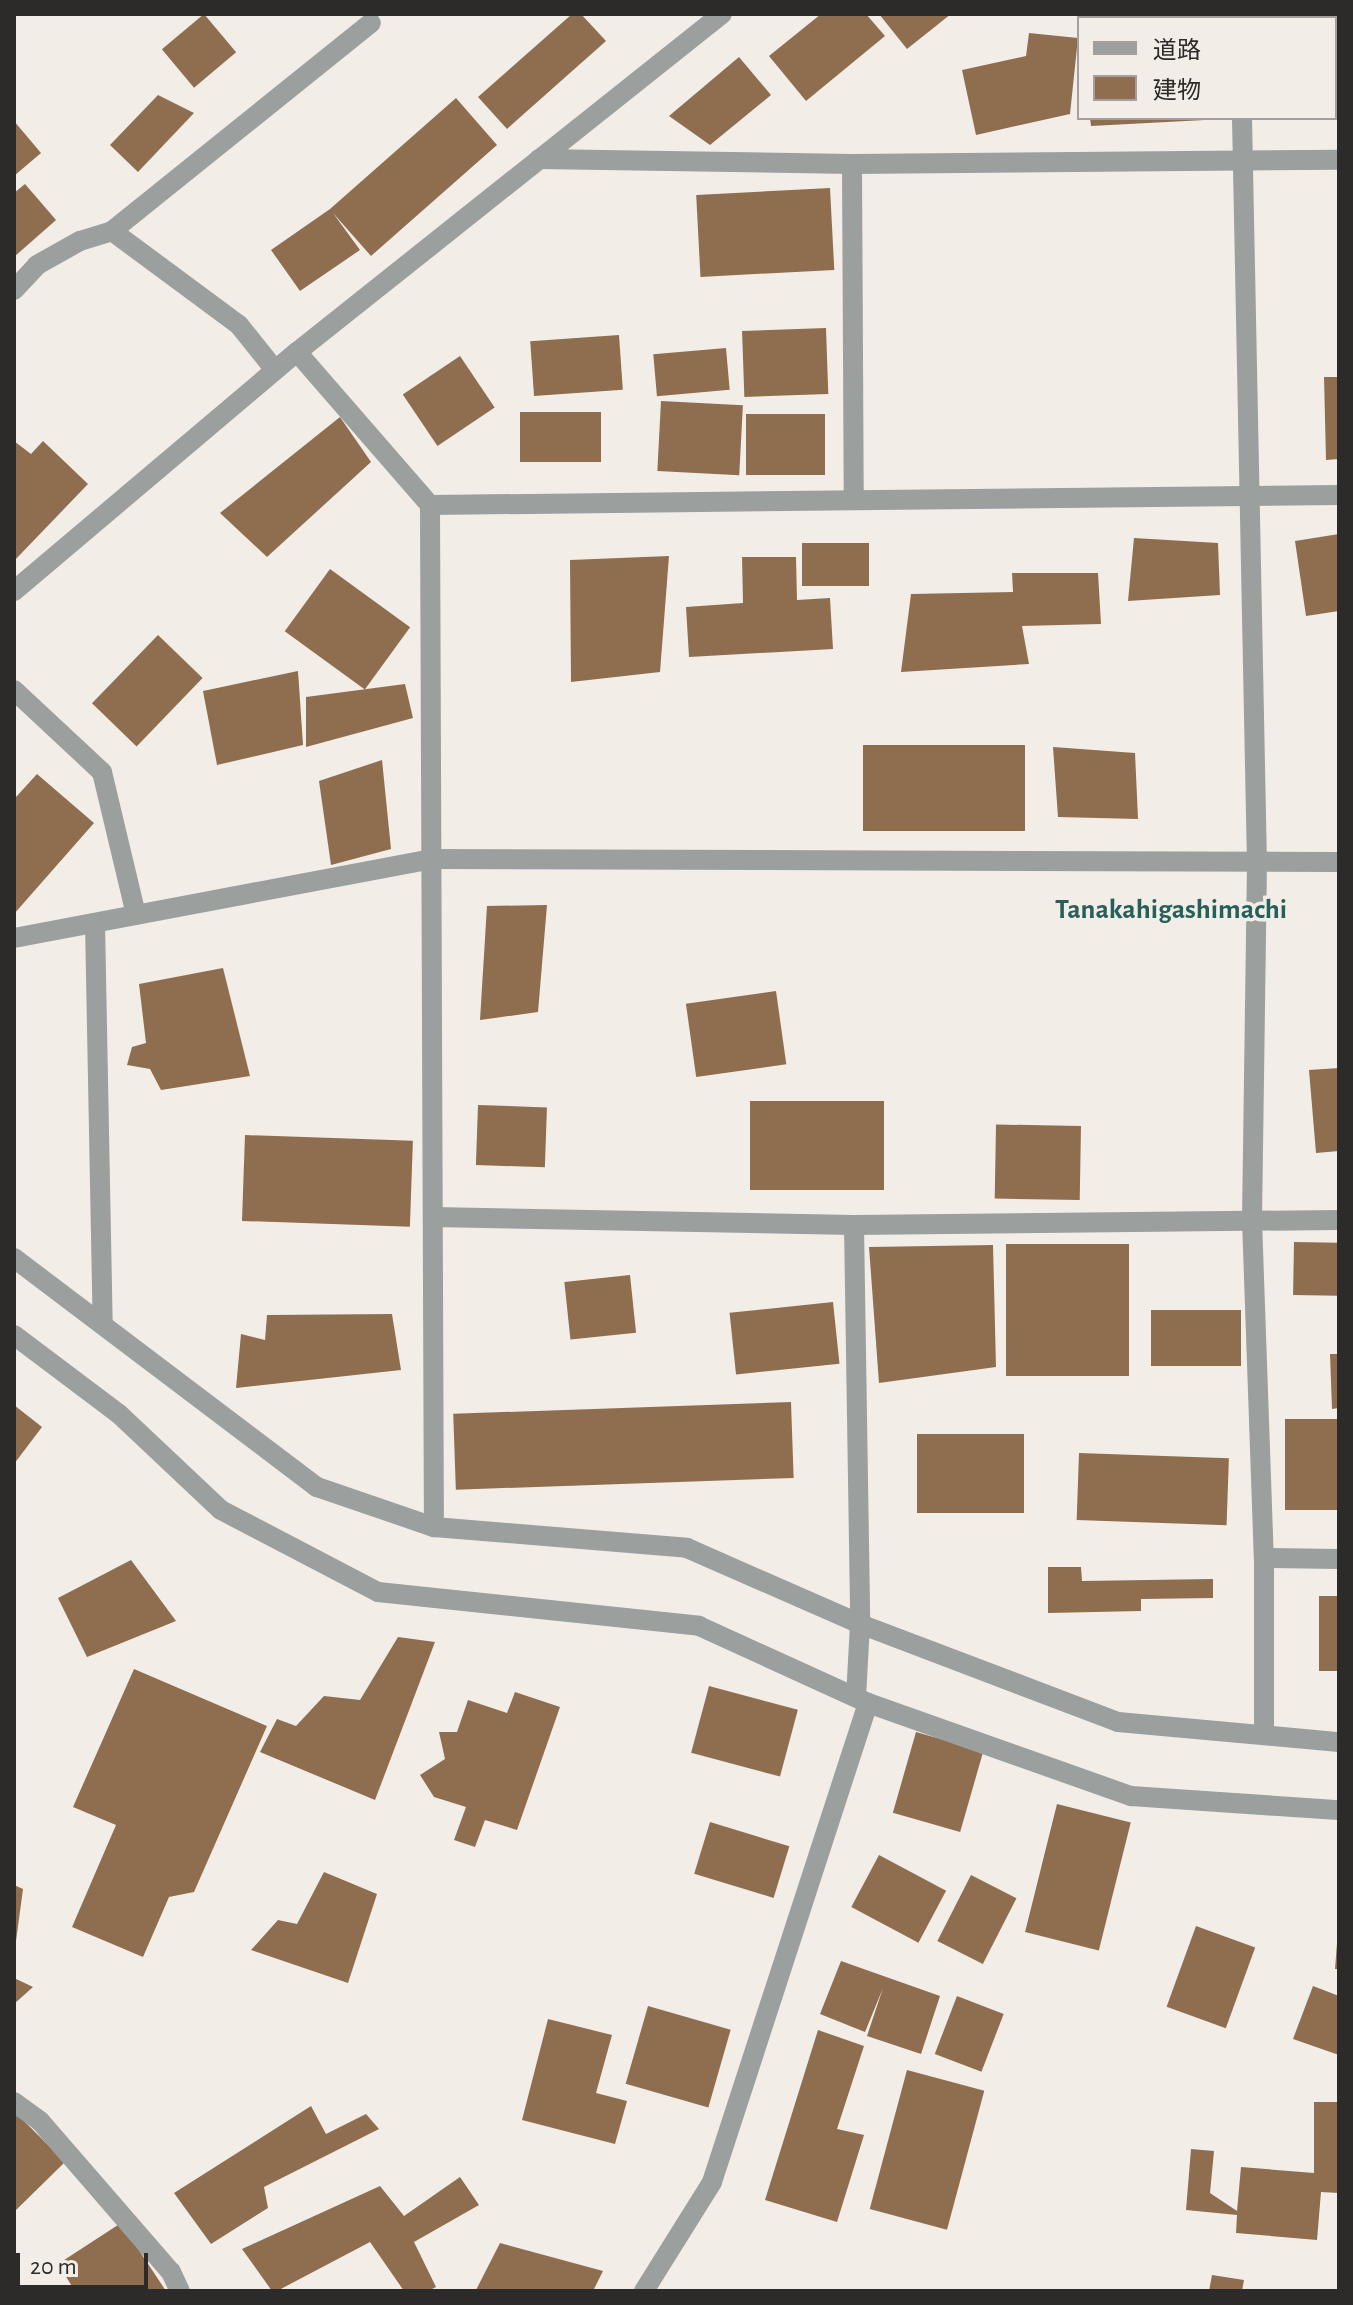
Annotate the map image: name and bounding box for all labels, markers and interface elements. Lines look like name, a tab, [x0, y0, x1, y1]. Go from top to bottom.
legend	[1077, 16, 1337, 120]
text: 道路	[1153, 39, 1201, 63]
text: 建物	[1153, 79, 1201, 103]
district label: Tanakahigashimachi	[1055, 893, 1287, 927]
scale bar	[20, 2237, 152, 2287]
text: 20 m	[30, 2255, 77, 2279]

